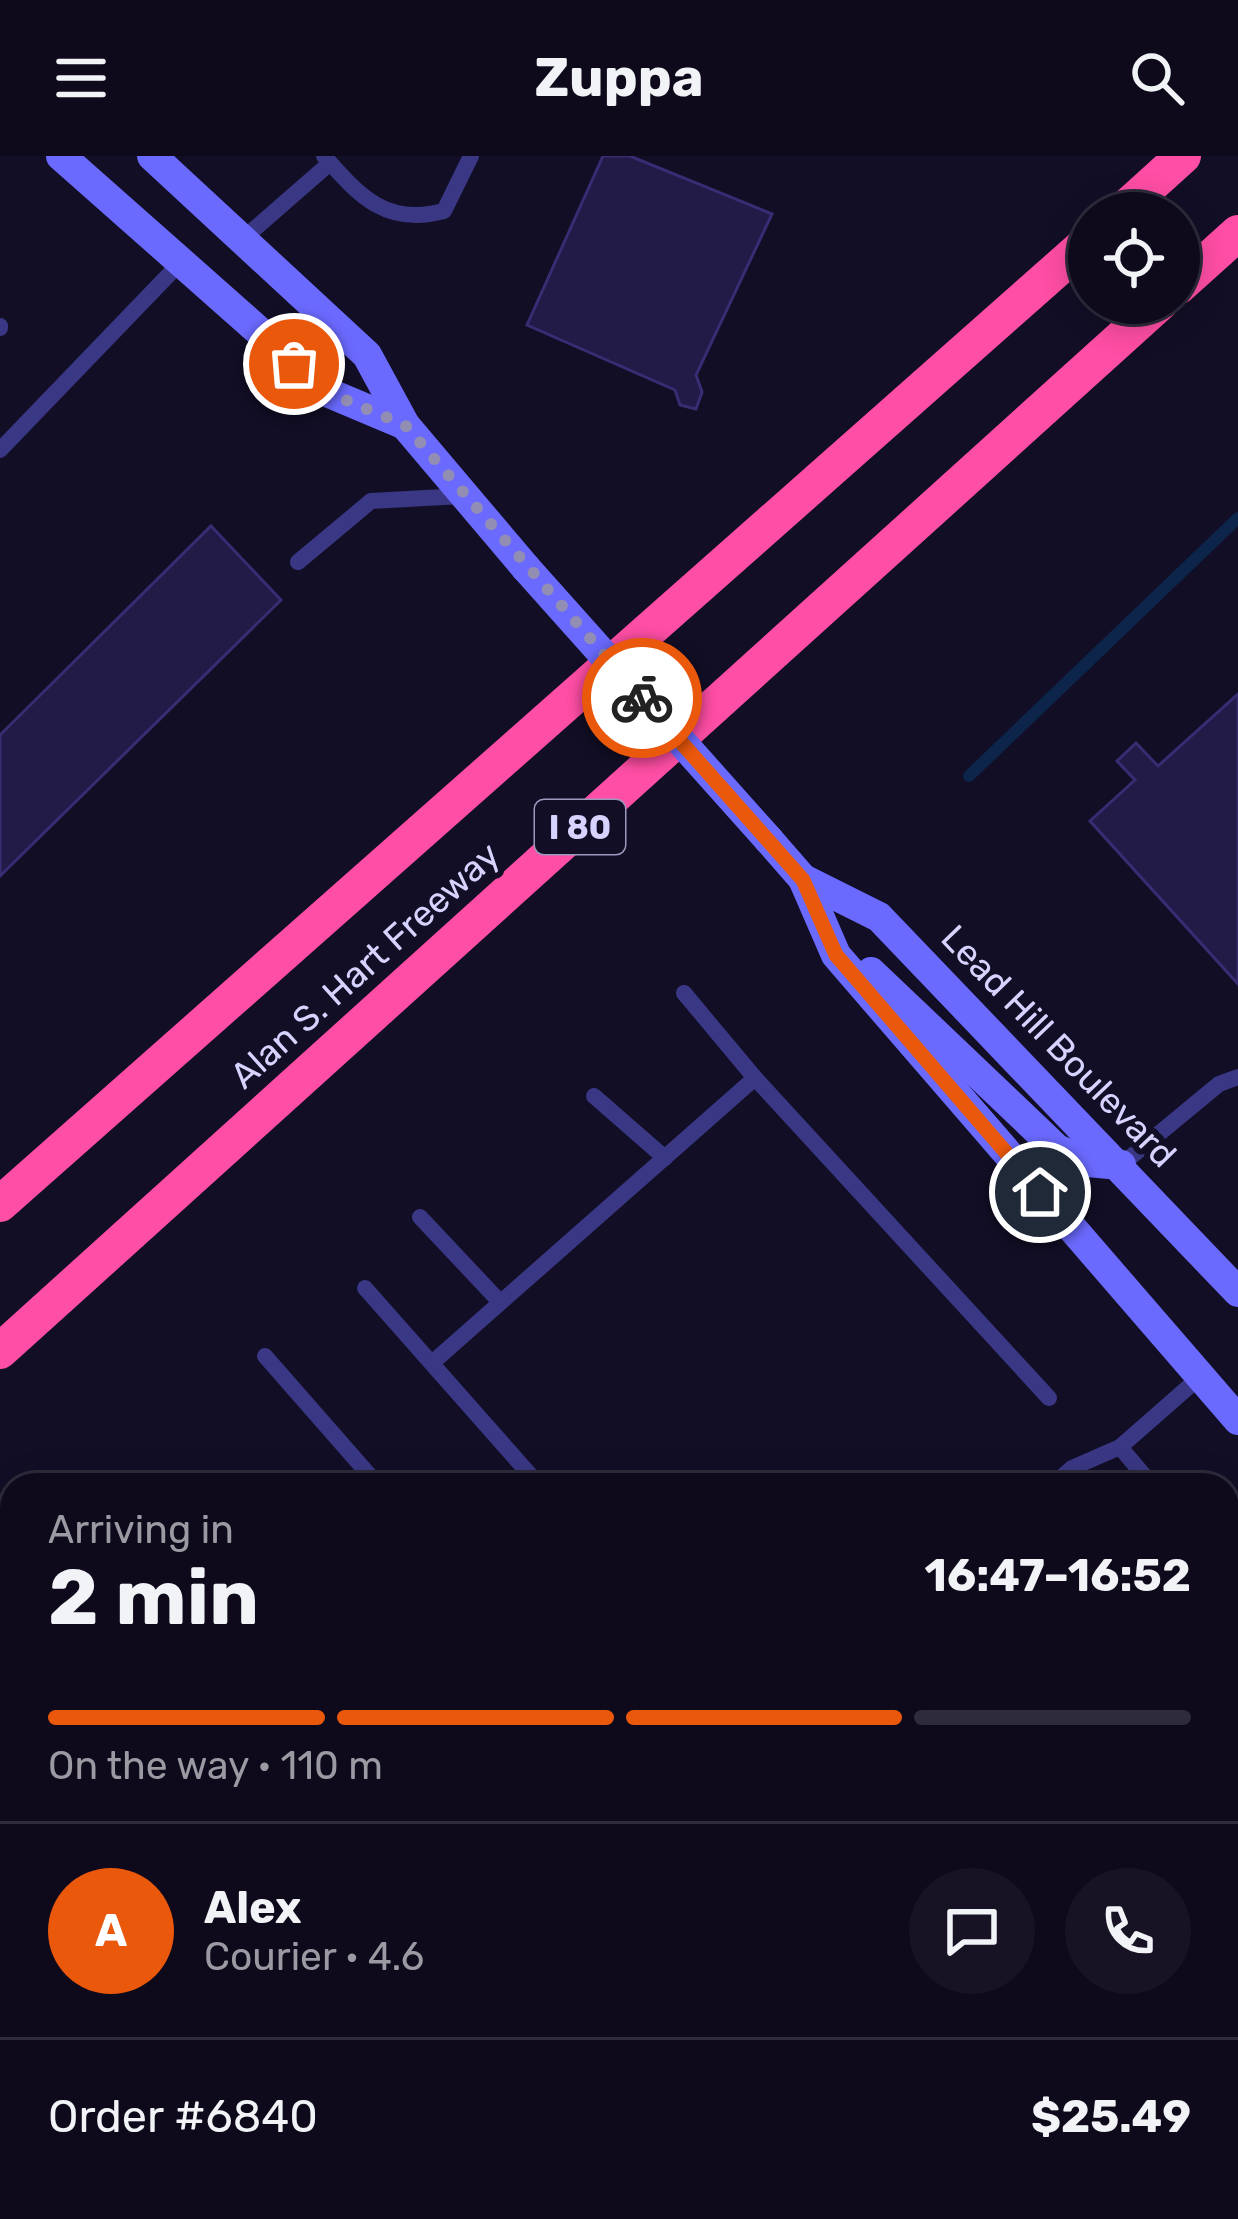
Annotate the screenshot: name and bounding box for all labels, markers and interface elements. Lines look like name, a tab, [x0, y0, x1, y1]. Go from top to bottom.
icon: menu	[48, 45, 114, 111]
icon: search	[1124, 45, 1190, 111]
text: Zuppa	[534, 46, 704, 110]
map controls	[1068, 192, 1200, 324]
button: locate	[1068, 192, 1200, 324]
pin	[243, 313, 345, 415]
icon: bag	[261, 331, 327, 397]
courier	[582, 638, 702, 758]
icon: bike	[609, 665, 675, 731]
road number: I 80	[535, 800, 625, 854]
street label: Alan S. Hart Freeway	[222, 833, 508, 1097]
street label: Lead Hill Boulevard	[933, 916, 1185, 1176]
pin	[989, 1141, 1091, 1243]
icon: home	[1007, 1159, 1073, 1225]
text: Arriving in	[48, 1507, 234, 1553]
text: 16:47–16:52	[925, 1549, 1191, 1602]
text: 2 min	[48, 1551, 259, 1644]
text: On the way · 110 m	[48, 1743, 383, 1789]
button: chat	[909, 1868, 1035, 1994]
button: phone	[1065, 1868, 1191, 1994]
text: Alex	[204, 1881, 302, 1934]
text: A	[95, 1904, 127, 1957]
text: Courier · 4.6	[204, 1934, 424, 1980]
text: Order #6840	[48, 2090, 318, 2143]
text: $25.49	[1031, 2090, 1191, 2143]

